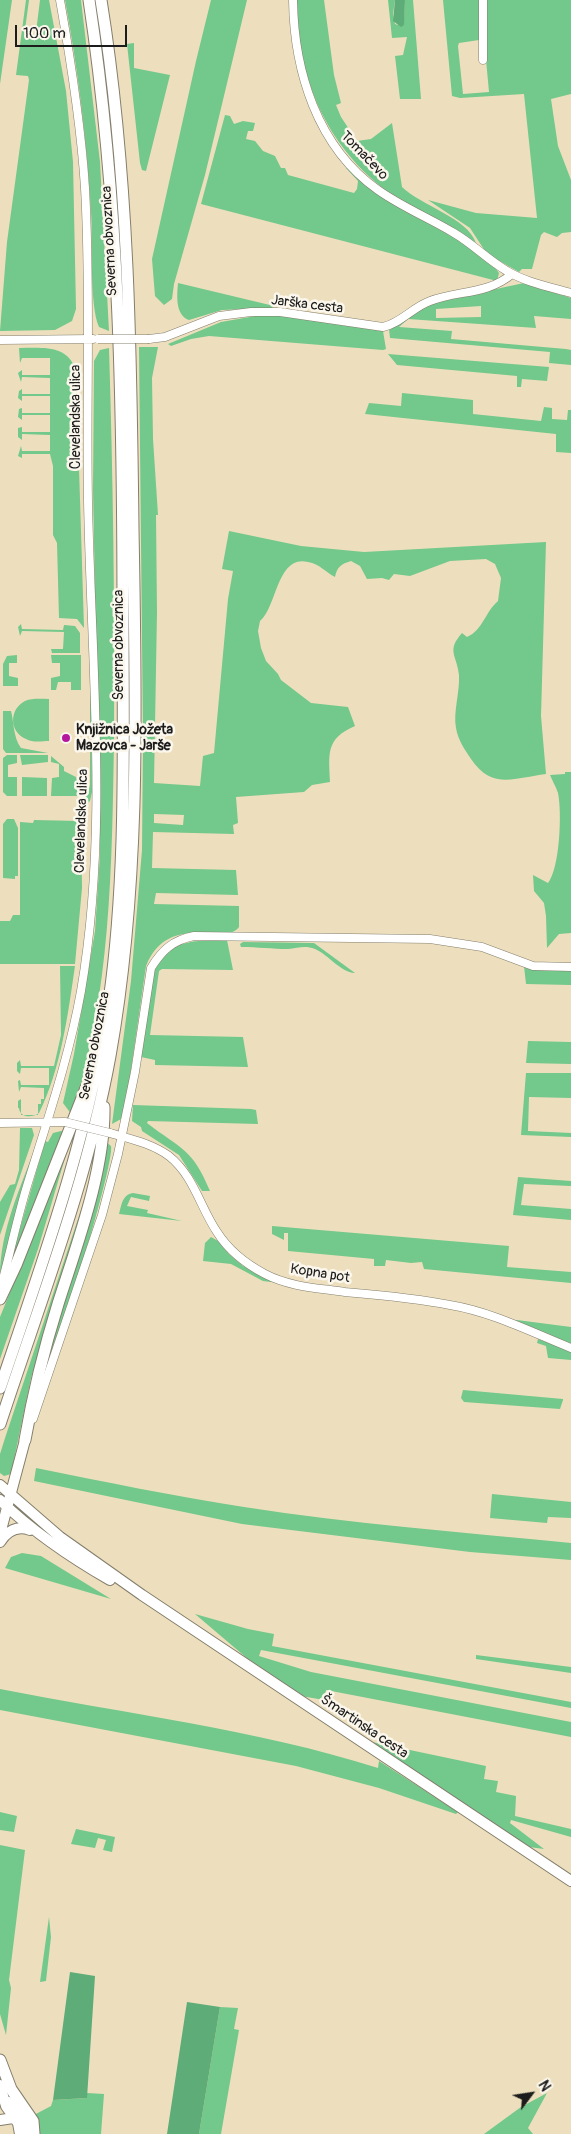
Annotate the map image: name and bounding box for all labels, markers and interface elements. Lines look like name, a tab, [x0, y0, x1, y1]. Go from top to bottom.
scale bar	[18, 15, 130, 47]
text: 100 m	[23, 24, 66, 43]
street label: Tomačevo	[337, 128, 391, 184]
street label: Severna obvoznica	[99, 185, 121, 297]
street label: Jarška cesta	[270, 292, 344, 318]
street label: Clevelandska ulica	[68, 365, 84, 469]
street label: Severna obvoznica	[111, 590, 127, 700]
place label: Knjižnica Jožeta Mazovca - Jarše	[76, 722, 173, 754]
marker: Knjižnica Jožeta Mazovca - Jarše	[60, 732, 72, 744]
street label: Clevelandska ulica	[72, 769, 92, 873]
street label: Severna obvoznica	[76, 990, 114, 1102]
street label: Kopna pot	[289, 1261, 351, 1287]
street label: Šmartinska cesta	[317, 1692, 411, 1762]
north arrow	[506, 2069, 556, 2119]
text: N	[535, 2078, 554, 2094]

